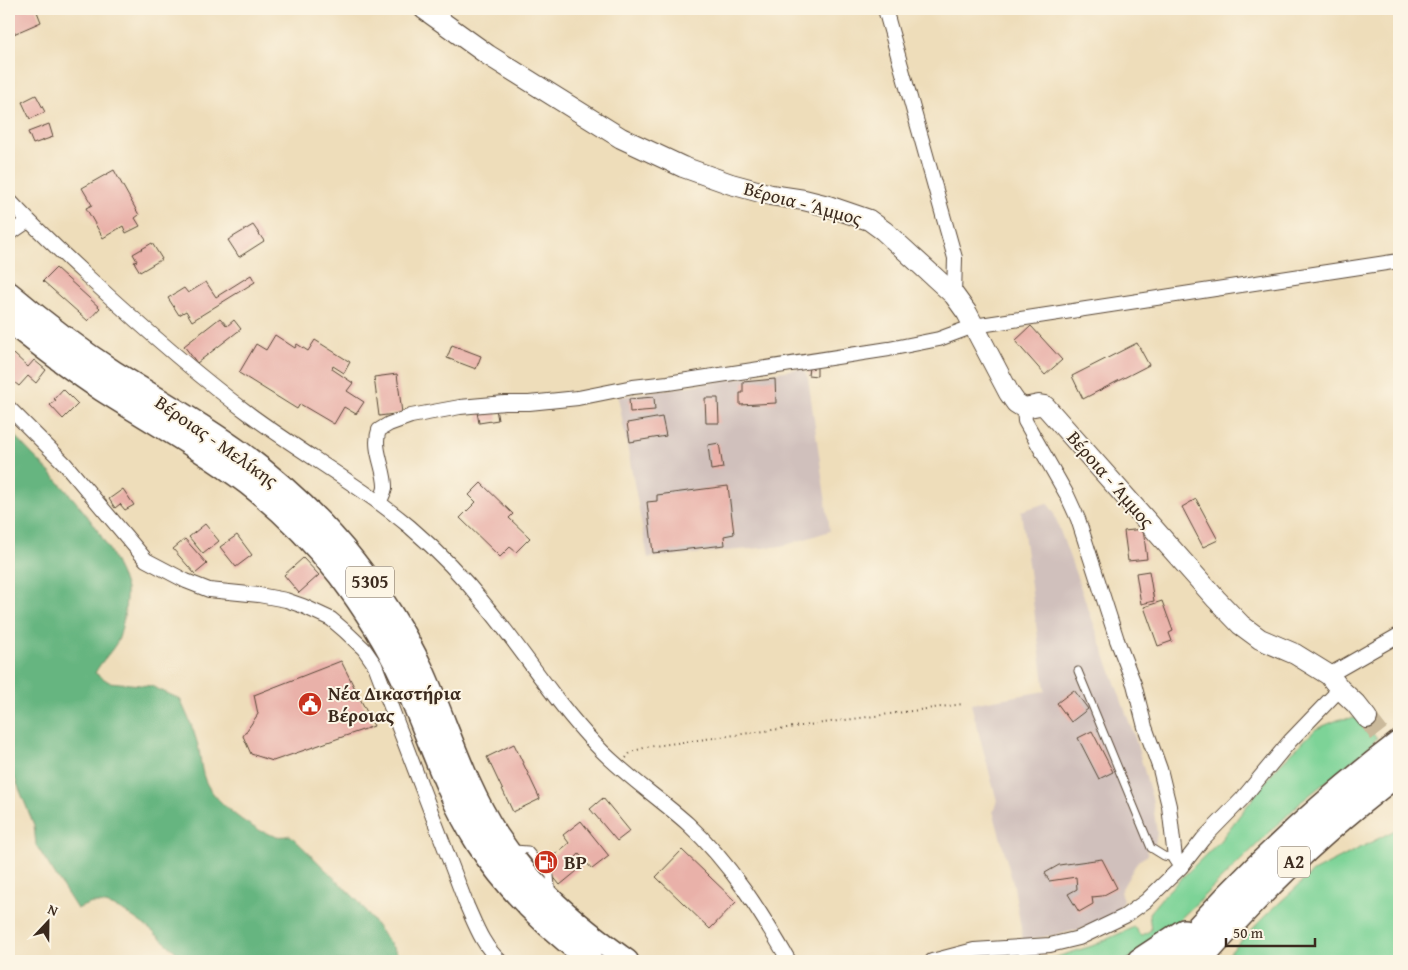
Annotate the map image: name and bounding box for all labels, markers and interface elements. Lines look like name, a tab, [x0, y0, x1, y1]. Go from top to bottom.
street label: Βέροια - Άμμος	[741, 174, 865, 232]
street label: Βέροιας - Μελίκης	[150, 388, 284, 494]
street label: Βέροια - Άμμος	[1061, 424, 1161, 534]
road number: 5305	[346, 566, 394, 598]
place label: Νέα Δικαστήρια Βέροιας	[328, 679, 461, 729]
public building icon: Νέα Δικαστήρια Βέροιας	[297, 691, 323, 717]
road number: Α2	[1278, 846, 1310, 878]
place label: BP	[564, 848, 587, 876]
fuel station icon: BP	[533, 849, 559, 875]
north arrow	[22, 898, 72, 948]
text: N	[45, 899, 62, 921]
scale bar	[1226, 915, 1314, 947]
text: 50 m	[1233, 922, 1264, 943]

